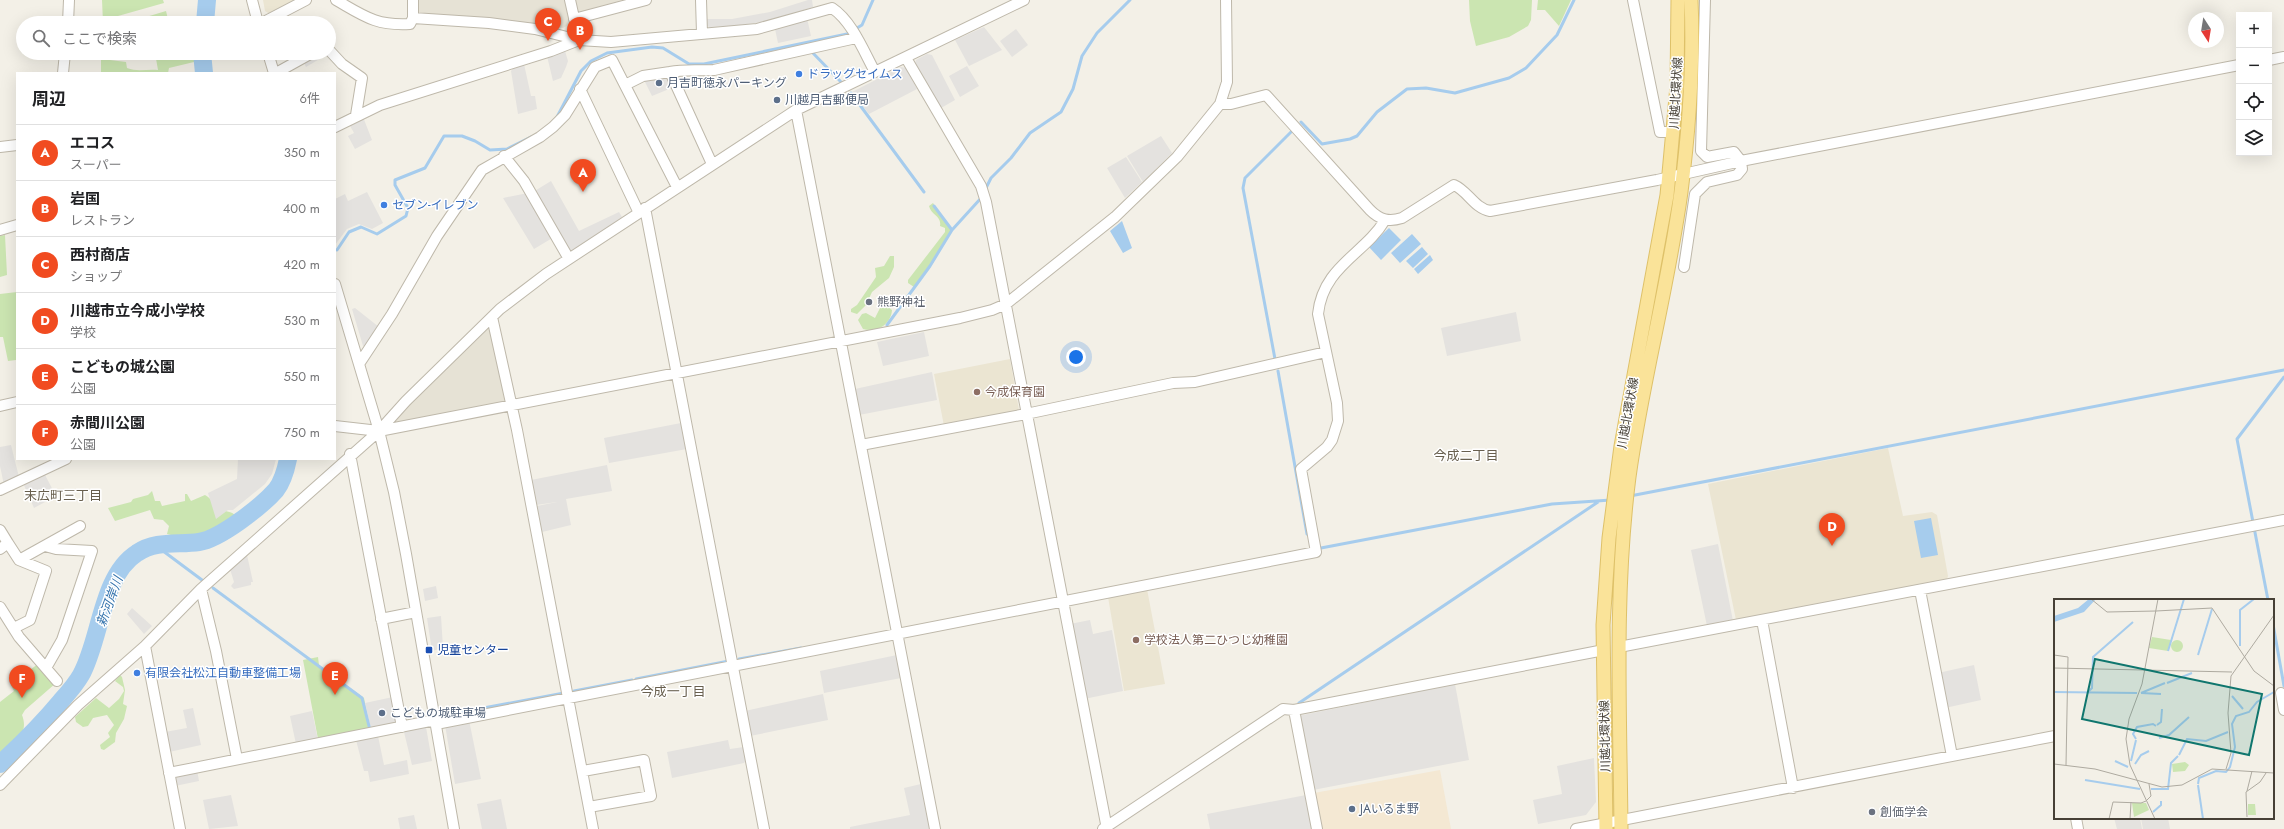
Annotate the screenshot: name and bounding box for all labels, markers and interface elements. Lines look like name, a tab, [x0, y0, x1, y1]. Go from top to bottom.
pin: C	[535, 8, 561, 41]
north arrow	[2188, 12, 2224, 48]
map controls	[2236, 12, 2272, 156]
button: +	[2236, 12, 2272, 48]
search box	[16, 16, 336, 60]
pin: B	[567, 17, 593, 50]
icon: search	[30, 27, 52, 49]
text: ここで検索	[62, 28, 137, 50]
button: −	[2236, 48, 2272, 84]
street label: 川越北環状線	[1665, 57, 1687, 129]
place label: ドラッグセイムス	[807, 65, 903, 83]
marker: ドラッグセイムス	[794, 69, 804, 79]
place label: 月吉町徳永パーキング	[667, 74, 787, 92]
marker: 月吉町徳永パーキング	[654, 78, 664, 88]
button: locate	[2236, 84, 2272, 120]
text: 周辺	[32, 87, 66, 111]
text: 6件	[300, 89, 320, 108]
place label: 川越月吉郵便局	[785, 91, 869, 109]
marker: 川越月吉郵便局	[772, 95, 782, 105]
button: layers	[2236, 120, 2272, 156]
text: エコス	[70, 132, 115, 154]
text: A	[40, 143, 50, 162]
text: 350 m	[284, 143, 320, 162]
text: スーパー	[70, 155, 122, 174]
pin: A	[570, 159, 596, 192]
text: 岩国	[70, 188, 100, 210]
place label: セブン-イレブン	[392, 196, 479, 214]
text: B	[41, 199, 49, 218]
text: 400 m	[283, 199, 320, 218]
marker: セブン-イレブン	[379, 200, 389, 210]
text: レストラン	[70, 211, 135, 230]
text: 西村商店	[70, 244, 130, 266]
text: C	[40, 255, 50, 274]
text: 420 m	[283, 255, 320, 274]
text: ショップ	[70, 267, 122, 286]
place label: 熊野神社	[877, 293, 925, 311]
marker: 熊野神社	[864, 297, 874, 307]
text: 川越市立今成小学校	[70, 300, 205, 322]
text: D	[40, 311, 50, 330]
text: 530 m	[284, 311, 320, 330]
text: 学校	[70, 323, 96, 342]
your location	[1066, 347, 1086, 367]
text: こどもの城公園	[70, 356, 175, 378]
text: E	[41, 367, 49, 386]
text: 550 m	[283, 367, 320, 386]
street label: 川越北環状線	[1613, 376, 1643, 450]
text: 公園	[70, 379, 96, 398]
place label: 今成保育園	[985, 383, 1045, 401]
marker: 今成保育園	[972, 387, 982, 397]
text: 赤間川公園	[70, 412, 145, 434]
text: F	[41, 423, 49, 442]
text: 750 m	[284, 423, 320, 442]
text: 公園	[70, 435, 96, 454]
district label: 今成二丁目	[1433, 446, 1499, 465]
district label: 末広町三丁目	[24, 486, 102, 505]
pin: D	[1819, 513, 1845, 546]
water label: 新河岸川	[92, 572, 128, 629]
inset map	[2054, 599, 2274, 819]
place label: 学校法人第二ひつじ幼稚園	[1144, 631, 1288, 649]
marker: 学校法人第二ひつじ幼稚園	[1131, 635, 1141, 645]
place label: 児童センター	[437, 641, 509, 659]
marker: 児童センター	[424, 645, 434, 655]
pin: E	[322, 662, 348, 695]
place label: 有限会社松江自動車整備工場	[145, 664, 301, 682]
pin: F	[9, 665, 35, 698]
marker: 有限会社松江自動車整備工場	[132, 668, 142, 678]
district label: 今成一丁目	[640, 682, 706, 701]
street label: 川越北環状線	[1595, 700, 1615, 772]
place label: こどもの城駐車場	[390, 704, 486, 722]
marker: こどもの城駐車場	[377, 708, 387, 718]
place label: JAいるま野	[1358, 800, 1419, 818]
place label: 創価学会	[1880, 803, 1928, 821]
marker: JAいるま野	[1347, 804, 1357, 814]
marker: 創価学会	[1867, 807, 1877, 817]

